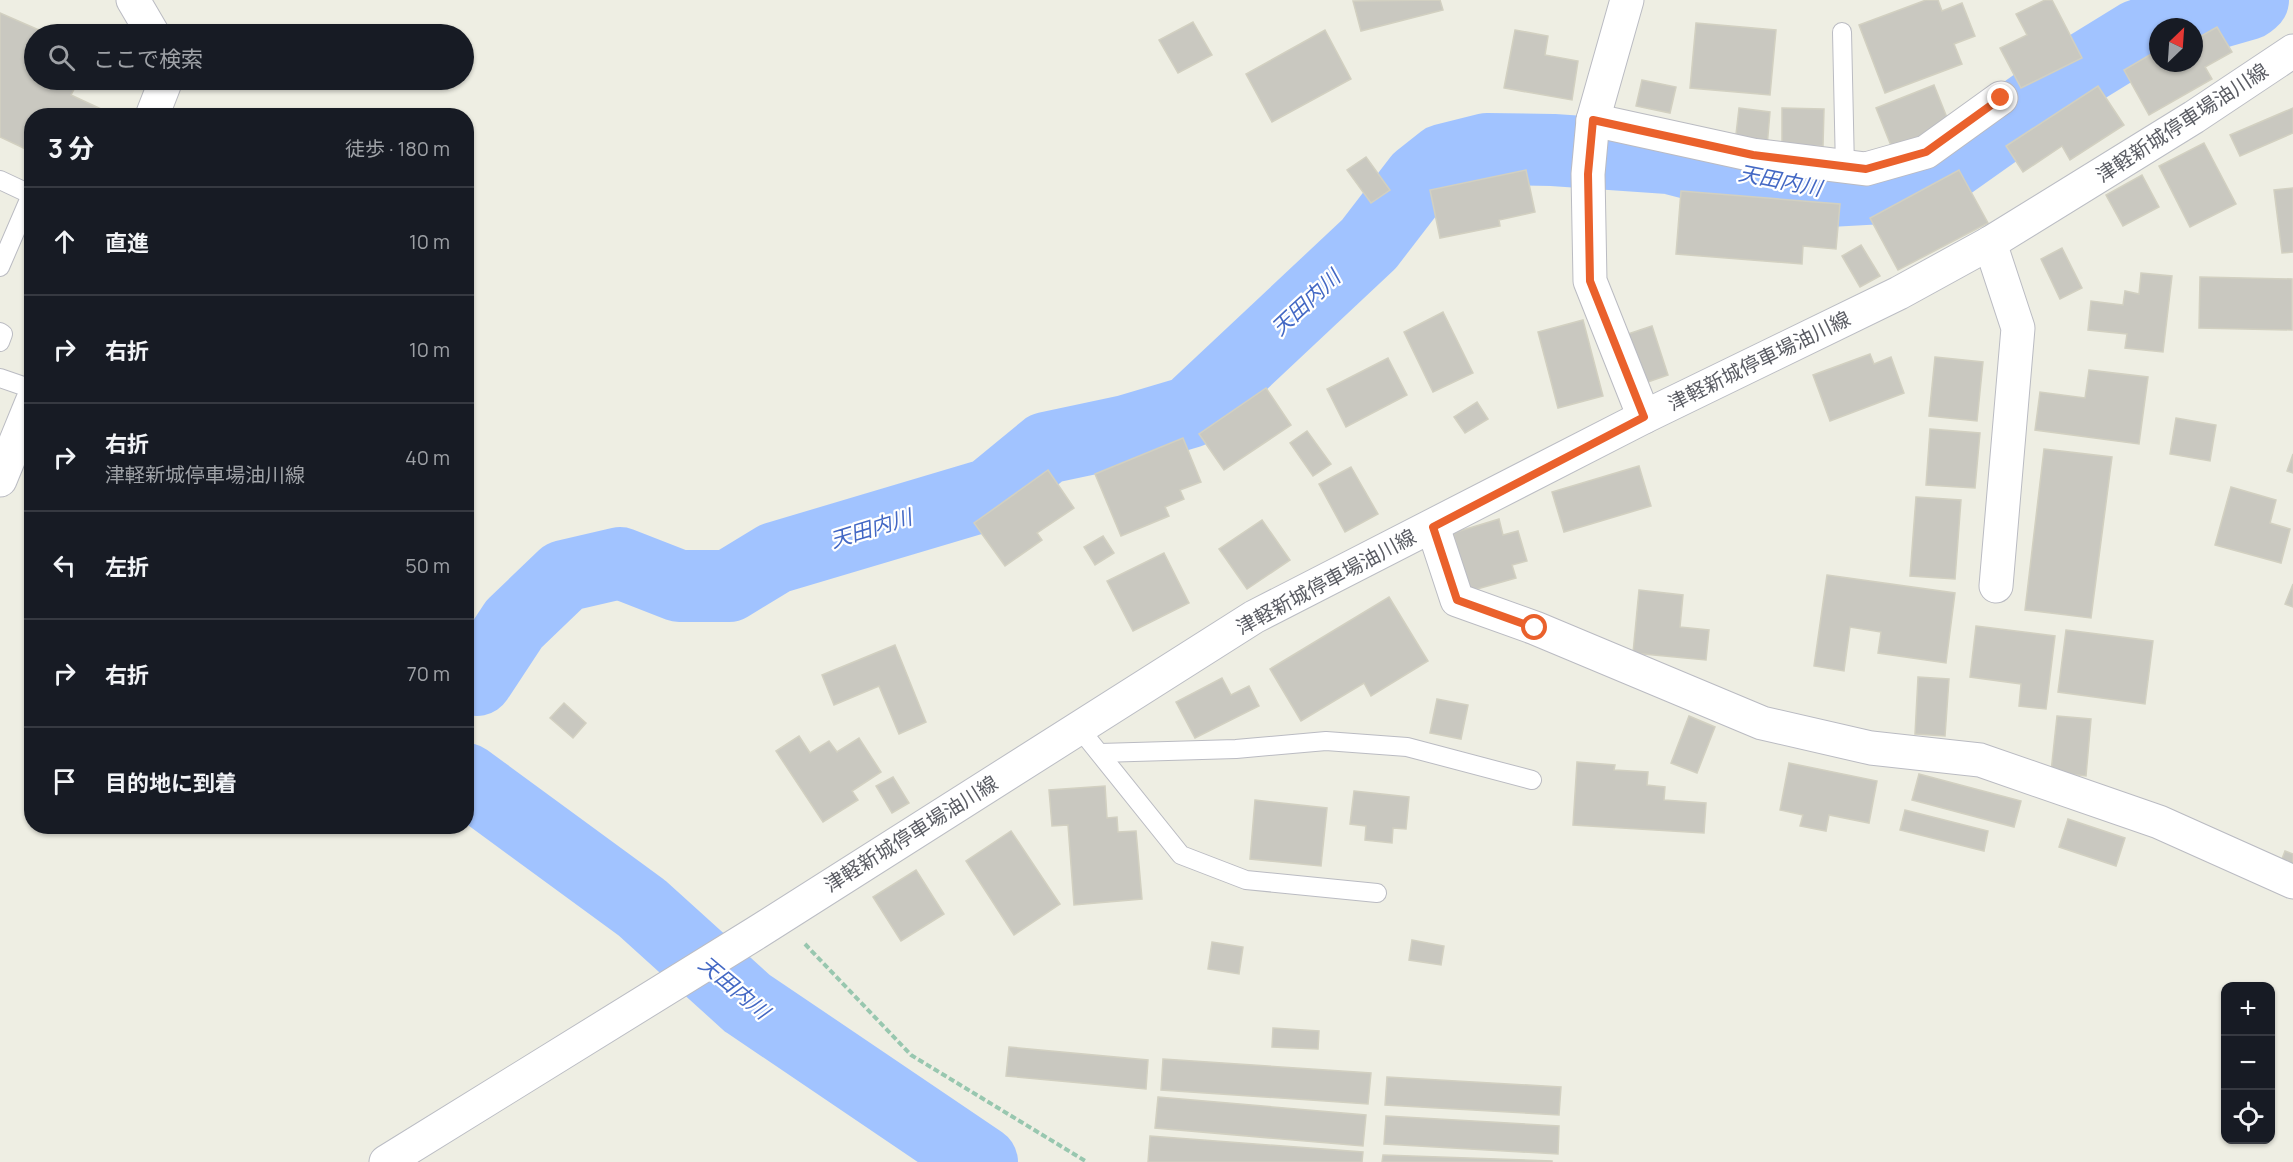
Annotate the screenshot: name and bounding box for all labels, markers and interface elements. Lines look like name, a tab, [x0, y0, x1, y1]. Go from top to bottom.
north arrow	[2149, 18, 2203, 72]
search box	[24, 24, 474, 90]
icon: search	[45, 41, 78, 74]
text: ここで検索	[93, 44, 203, 74]
street label: 津軽新城停車場油川線	[2091, 57, 2273, 188]
route end	[1987, 84, 2013, 110]
text: 3 分	[48, 130, 94, 166]
text: 徒歩 · 180 m	[345, 135, 450, 162]
water label: 天田内川	[1736, 158, 1826, 202]
icon: ahead	[48, 225, 81, 258]
text: 直進	[105, 228, 149, 258]
text: 10 m	[409, 228, 450, 255]
water label: 天田内川	[1265, 262, 1347, 341]
street label: 津軽新城停車場油川線	[1663, 305, 1855, 417]
icon: right	[48, 333, 81, 366]
text: 右折	[105, 336, 149, 366]
text: 10 m	[409, 336, 450, 363]
text: 右折	[105, 429, 149, 459]
icon: right	[48, 441, 81, 474]
text: 40 m	[405, 444, 450, 471]
text: 津軽新城停車場油川線	[105, 461, 305, 488]
water label: 天田内川	[826, 502, 917, 554]
street label: 津軽新城停車場油川線	[1231, 523, 1420, 640]
icon: left	[48, 549, 81, 582]
text: 左折	[105, 552, 149, 582]
text: 50 m	[405, 552, 450, 579]
route start	[1521, 614, 1547, 640]
icon: right	[48, 657, 81, 690]
text: 右折	[105, 660, 149, 690]
text: 70 m	[407, 660, 450, 687]
icon: arrive	[48, 765, 81, 798]
text: 目的地に到着	[105, 768, 237, 798]
street label: 津軽新城停車場油川線	[819, 769, 1003, 898]
water label: 天田内川	[693, 950, 777, 1026]
map controls	[2221, 982, 2275, 1144]
button: +	[2221, 982, 2275, 1036]
button: −	[2221, 1036, 2275, 1090]
button: locate	[2221, 1090, 2275, 1144]

